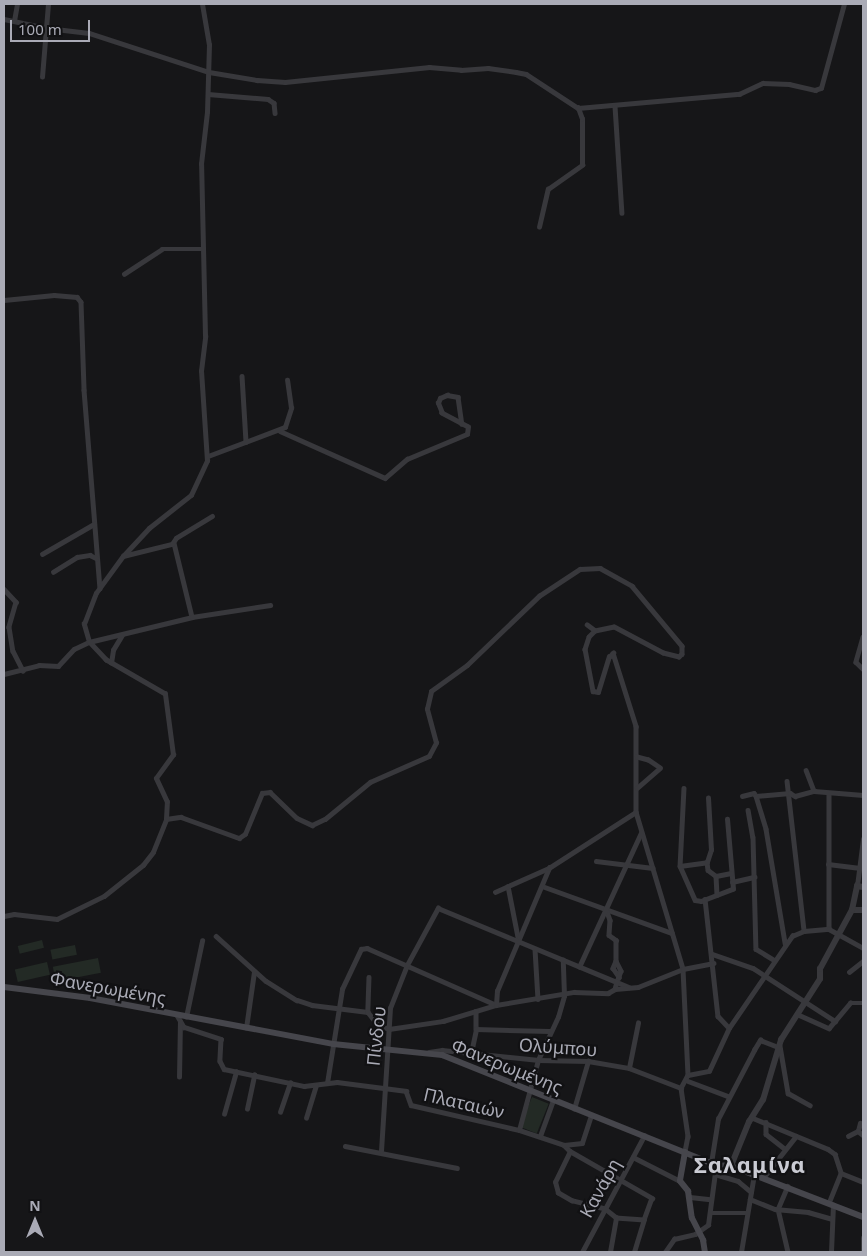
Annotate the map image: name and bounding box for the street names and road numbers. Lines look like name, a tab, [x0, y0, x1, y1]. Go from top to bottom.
street label: Φανερωμένης	[48, 967, 168, 1009]
street label: Πίνδου	[362, 1005, 390, 1067]
street label: Ολύμπου	[518, 1033, 598, 1061]
street label: Φανερωμένης	[448, 1034, 566, 1098]
street label: Πλαταιών	[422, 1083, 506, 1123]
street label: Κανάρη	[575, 1155, 625, 1221]

